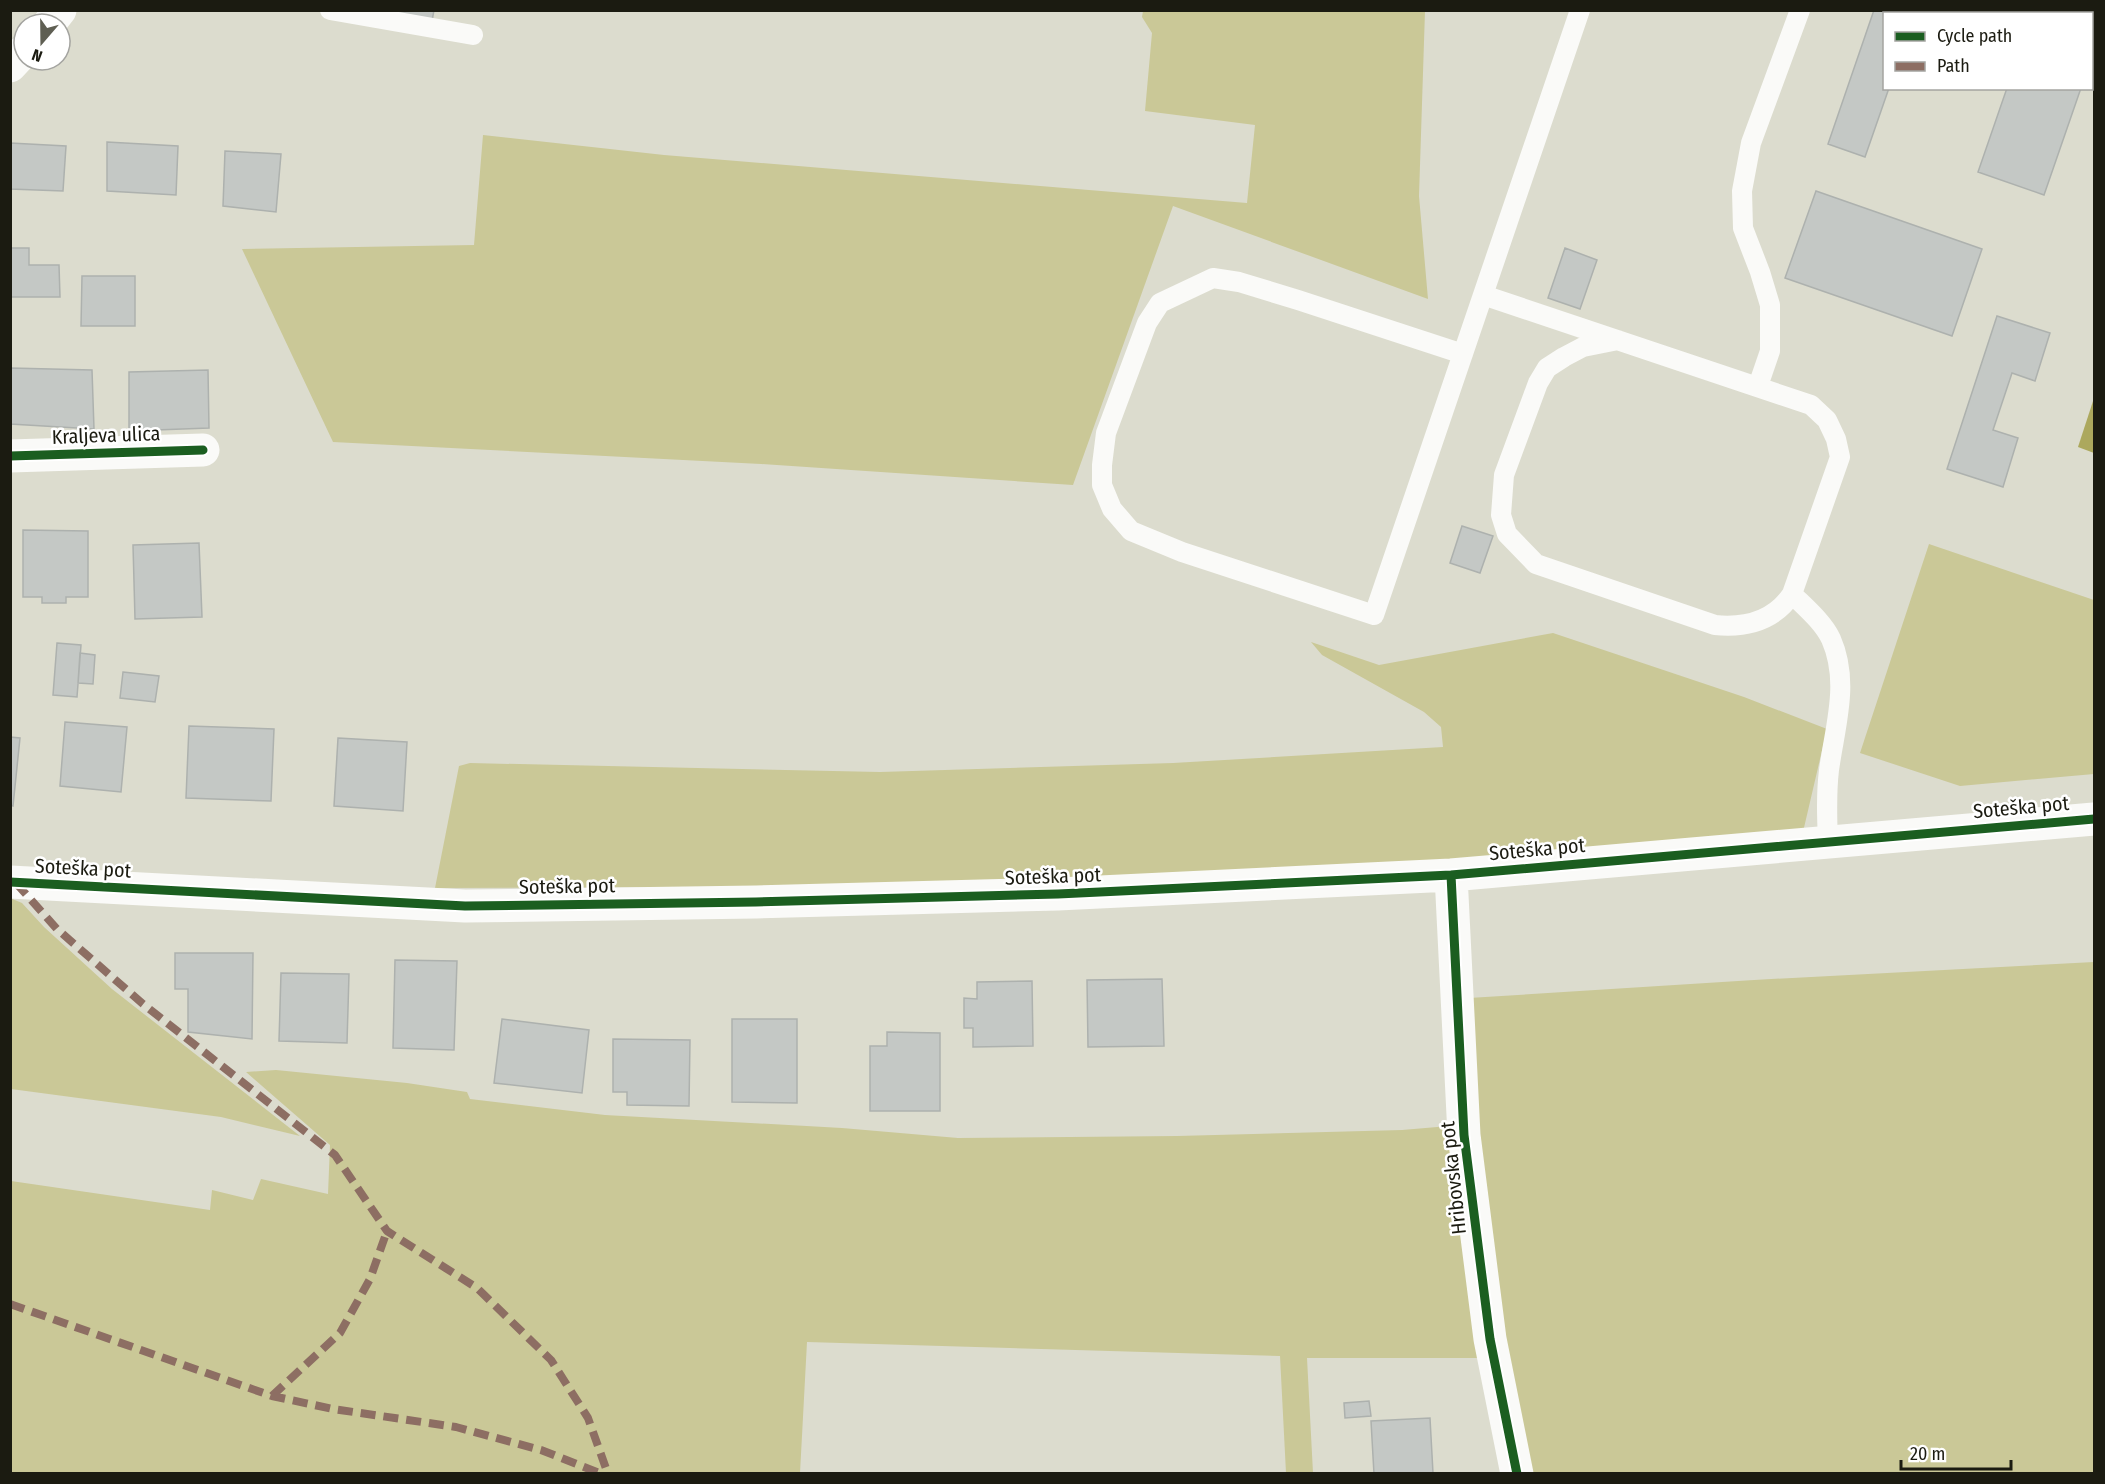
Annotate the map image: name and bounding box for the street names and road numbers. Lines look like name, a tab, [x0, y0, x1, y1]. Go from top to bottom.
street label: Kraljeva ulica	[51, 421, 161, 449]
street label: Soteška pot	[1972, 791, 2070, 823]
street label: Soteška pot	[1488, 833, 1586, 865]
street label: Soteška pot	[34, 853, 132, 883]
street label: Soteška pot	[1004, 862, 1102, 890]
street label: Soteška pot	[519, 873, 616, 899]
street label: Hribovska pot	[1435, 1120, 1471, 1236]

